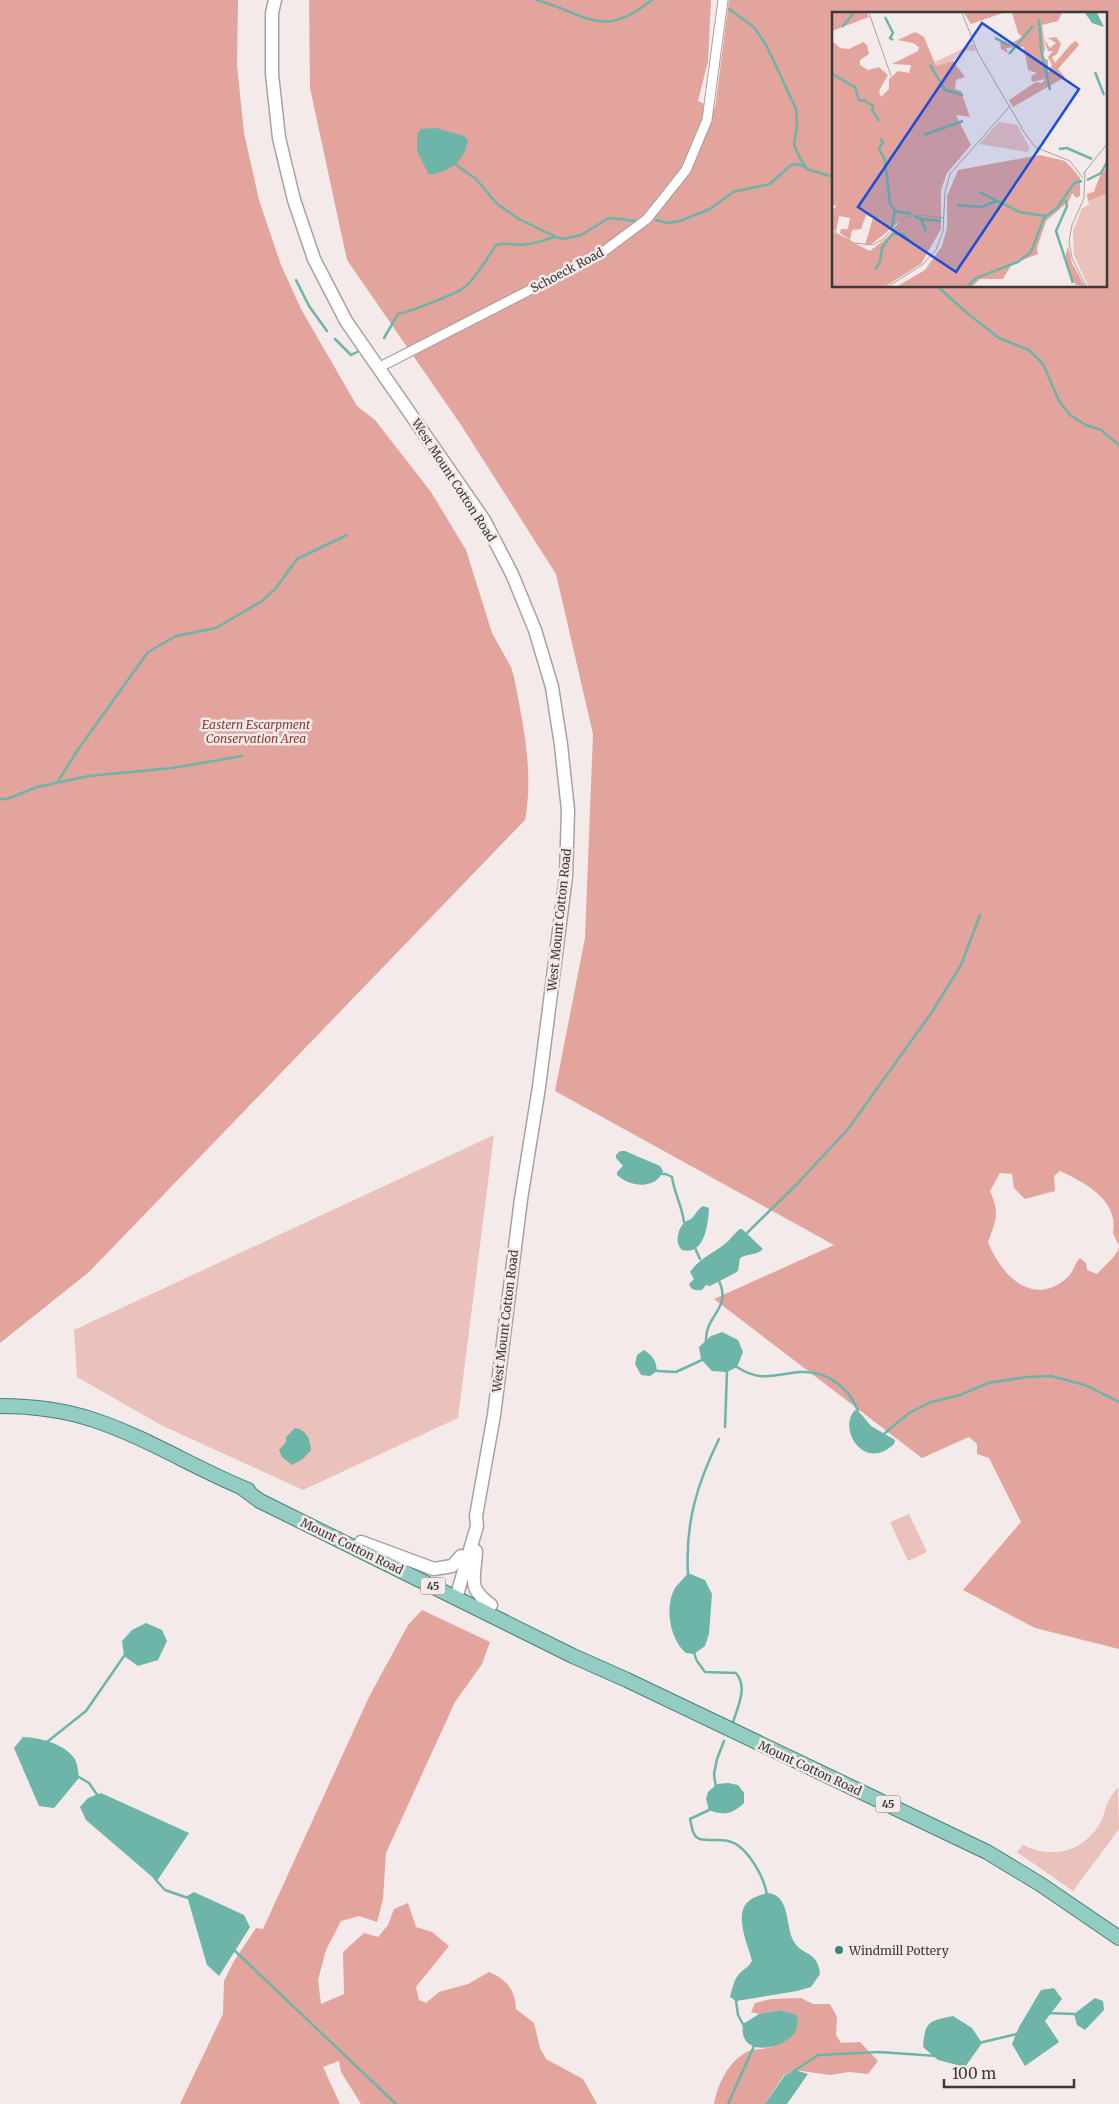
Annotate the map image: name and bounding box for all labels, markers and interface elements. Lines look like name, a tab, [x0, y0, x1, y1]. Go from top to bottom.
inset map	[832, 12, 1106, 288]
street label: Schoeck Road	[528, 245, 606, 295]
street label: West Mount Cotton Road	[408, 415, 499, 544]
park label: Eastern Escarpment Conservation Area	[202, 717, 311, 746]
street label: West Mount Cotton Road	[544, 848, 574, 993]
street label: West Mount Cotton Road	[489, 1249, 521, 1394]
street label: Mount Cotton Road	[298, 1515, 406, 1577]
road number: 45	[420, 1578, 446, 1594]
street label: Mount Cotton Road	[756, 1737, 864, 1799]
road number: 45	[876, 1796, 900, 1812]
place label: Windmill Pottery	[848, 1943, 949, 1958]
marker: Windmill Pottery	[833, 1944, 845, 1956]
scale bar	[944, 2056, 1074, 2088]
text: 100 m	[952, 2064, 996, 2083]

